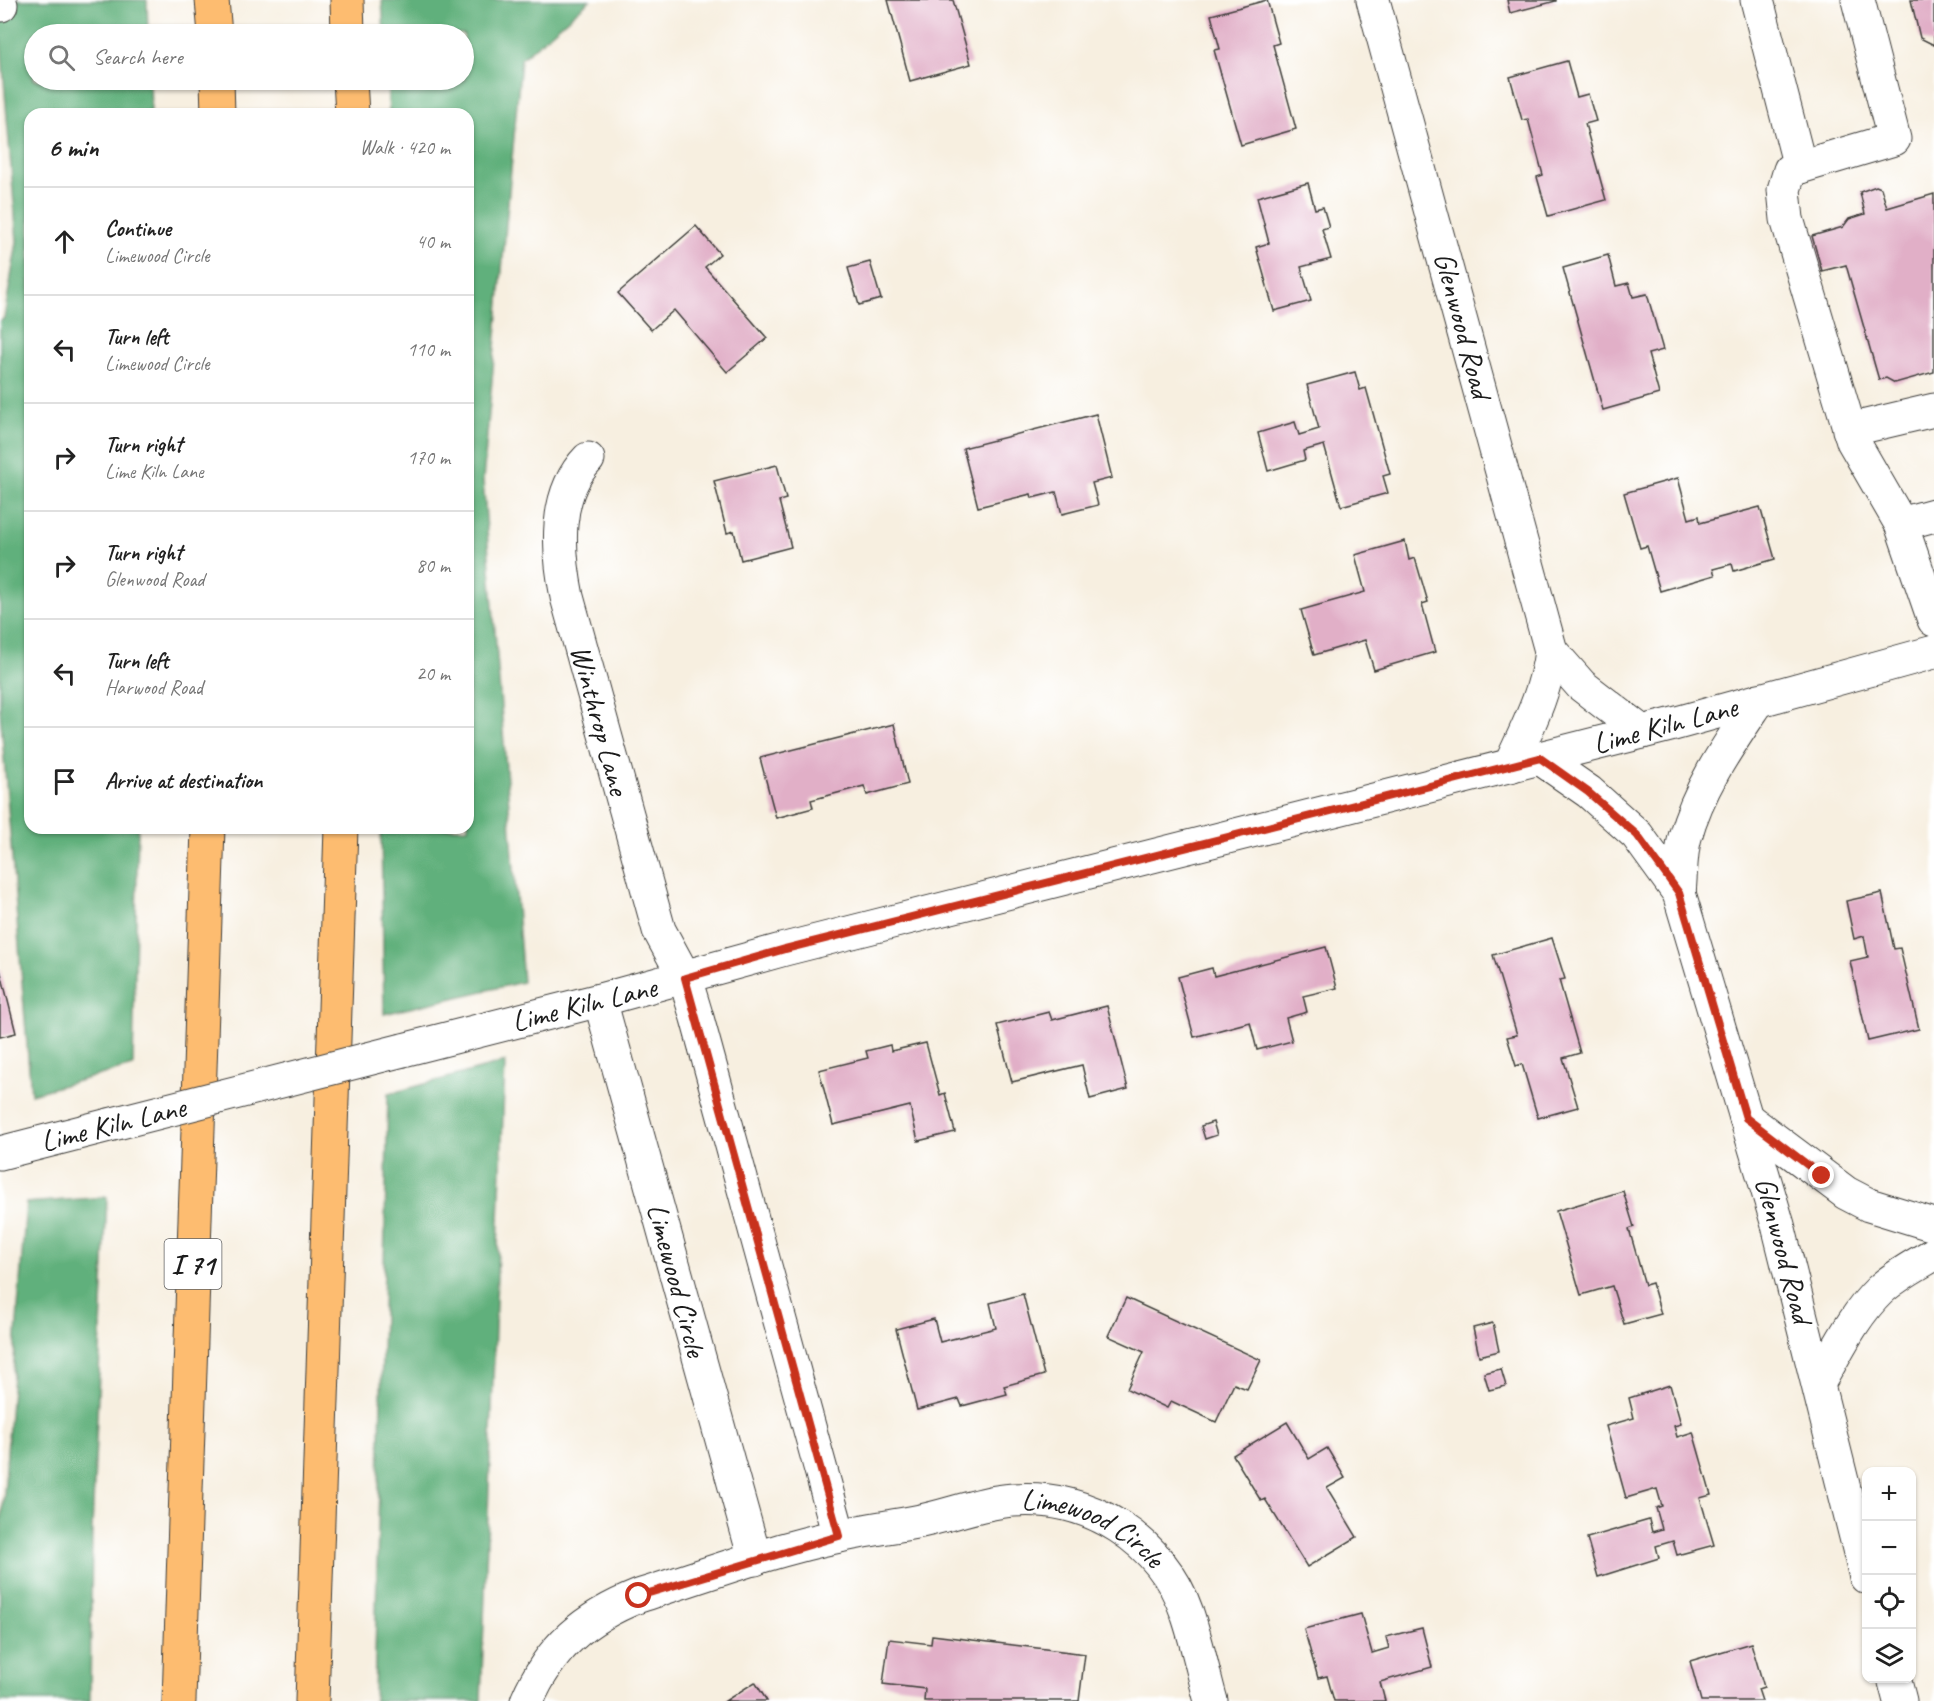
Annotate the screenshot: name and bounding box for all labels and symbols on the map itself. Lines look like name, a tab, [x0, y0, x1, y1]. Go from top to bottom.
street label: Glenwood Road	[1425, 248, 1502, 406]
street label: Winthrop Lane	[562, 641, 639, 801]
street label: Lime Kiln Lane	[1589, 687, 1744, 762]
street label: Lime Kiln Lane	[508, 967, 663, 1040]
street label: Lime Kiln Lane	[37, 1087, 192, 1160]
route end	[1808, 1162, 1834, 1188]
street label: Glenwood Road	[1746, 1173, 1823, 1331]
street label: Limewood Circle	[638, 1199, 716, 1363]
road number: I 71	[164, 1239, 222, 1289]
street label: Limewood Circle	[1021, 1480, 1175, 1577]
route start	[625, 1582, 651, 1608]

